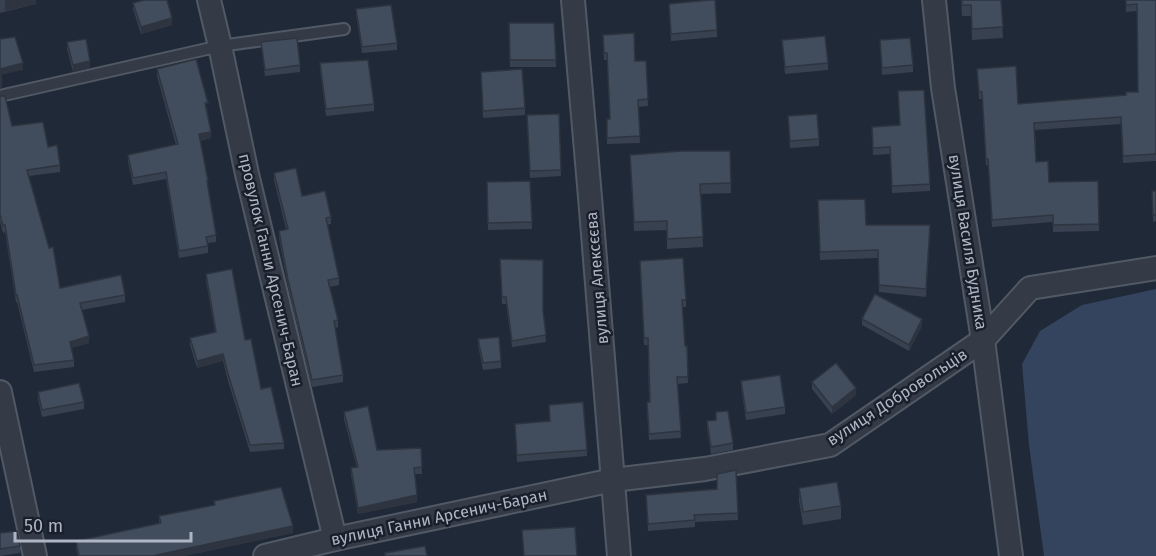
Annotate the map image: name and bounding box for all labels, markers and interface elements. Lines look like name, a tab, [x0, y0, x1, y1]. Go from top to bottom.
street label: провулок Ганни Арсенич-Баран	[235, 152, 307, 388]
street label: вулиця Василя Будника	[945, 153, 991, 331]
street label: вулиця Алексєєва	[582, 211, 612, 345]
street label: вулиця Добровольців	[823, 345, 971, 449]
street label: вулиця Ганни Арсенич-Баран	[329, 485, 549, 549]
scale bar	[15, 505, 190, 543]
text: 50 m	[24, 515, 63, 537]

